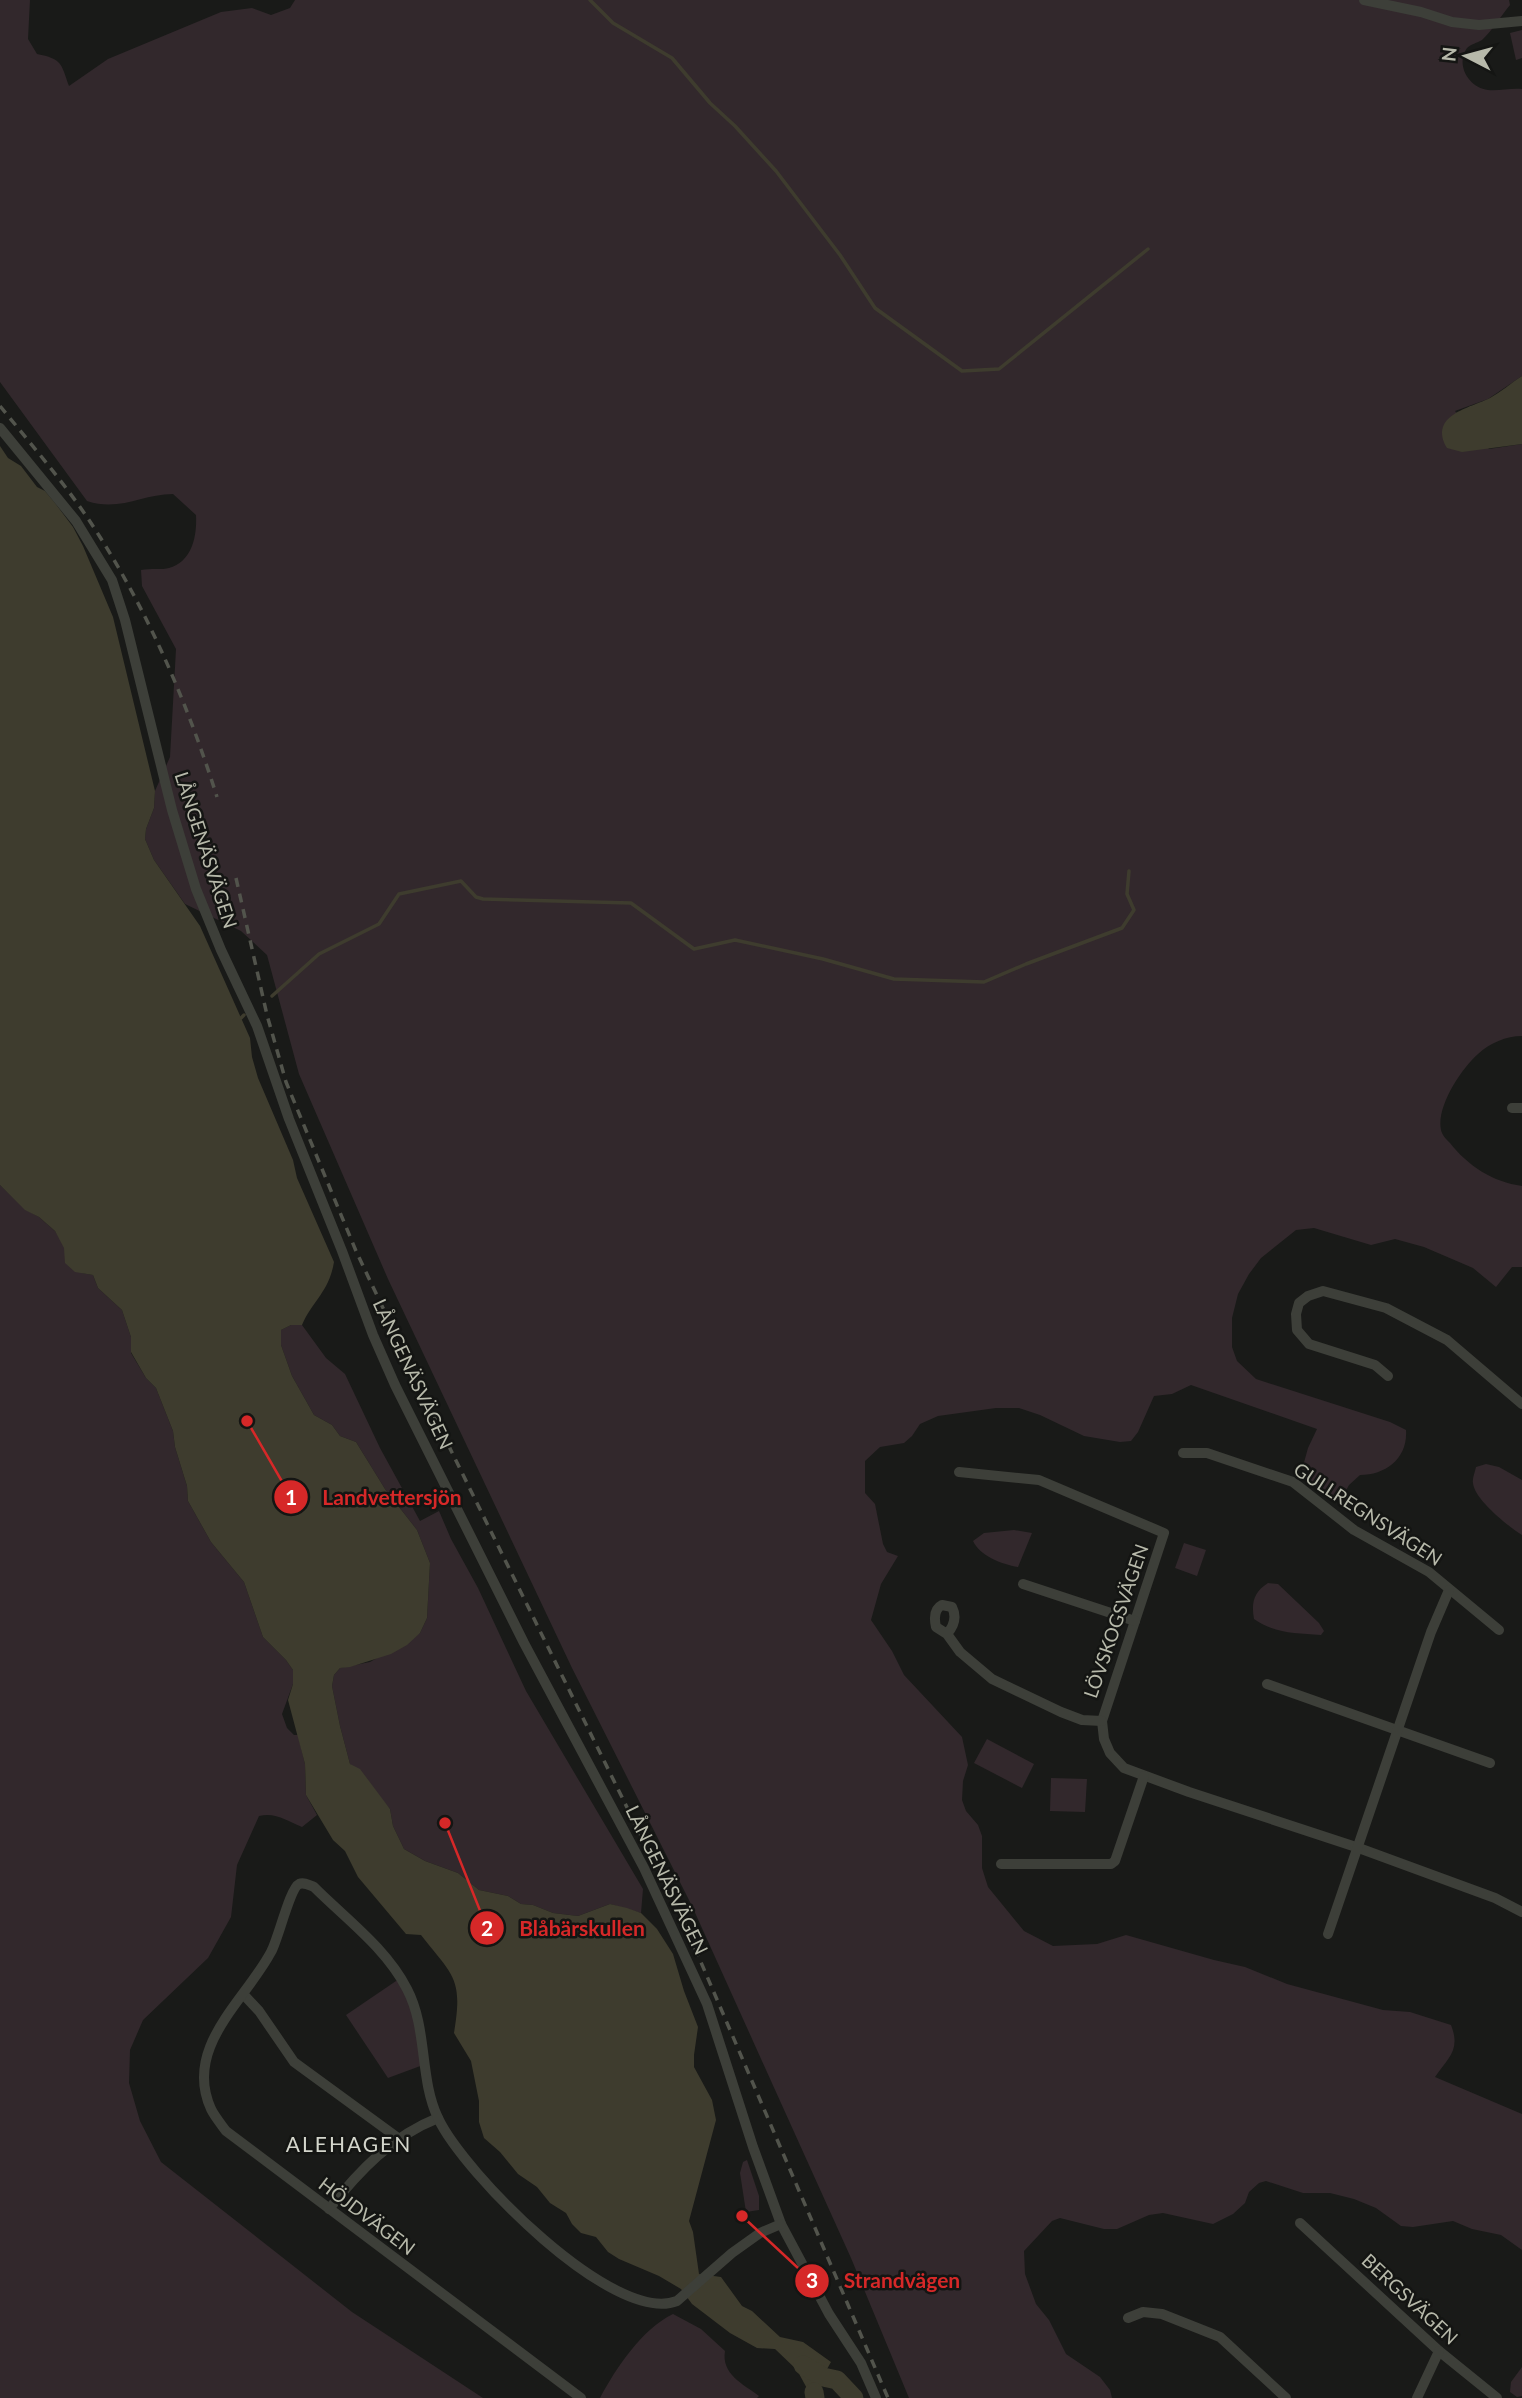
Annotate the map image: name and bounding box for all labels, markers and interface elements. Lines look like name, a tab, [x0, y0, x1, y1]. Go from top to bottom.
north arrow	[1431, 21, 1501, 91]
text: N	[1436, 46, 1461, 63]
street label: LÅNGENÄSVÄGEN	[170, 769, 243, 931]
street label: LÅNGENÄSVÄGEN	[369, 1295, 458, 1453]
street label: GULLREGNSVÄGEN	[1290, 1457, 1447, 1570]
callout: Landvettersjön	[274, 1476, 476, 1518]
text: 1	[285, 1484, 297, 1509]
text: Landvettersjön	[322, 1484, 462, 1509]
street label: LÖVSKOGSVÄGEN	[1078, 1541, 1153, 1701]
street label: LÅNGENÄSVÄGEN	[621, 1801, 714, 1958]
callout: Blåbärskullen	[470, 1907, 659, 1949]
text: 2	[481, 1915, 493, 1940]
text: Blåbärskullen	[519, 1915, 645, 1940]
district label: ALEHAGEN	[286, 2131, 412, 2156]
street label: HÖJDVÄGEN	[315, 2172, 420, 2259]
street label: BERGSVÄGEN	[1358, 2248, 1463, 2349]
callout: Strandvägen	[795, 2260, 974, 2302]
text: 3	[806, 2267, 818, 2292]
text: Strandvägen	[844, 2267, 960, 2292]

